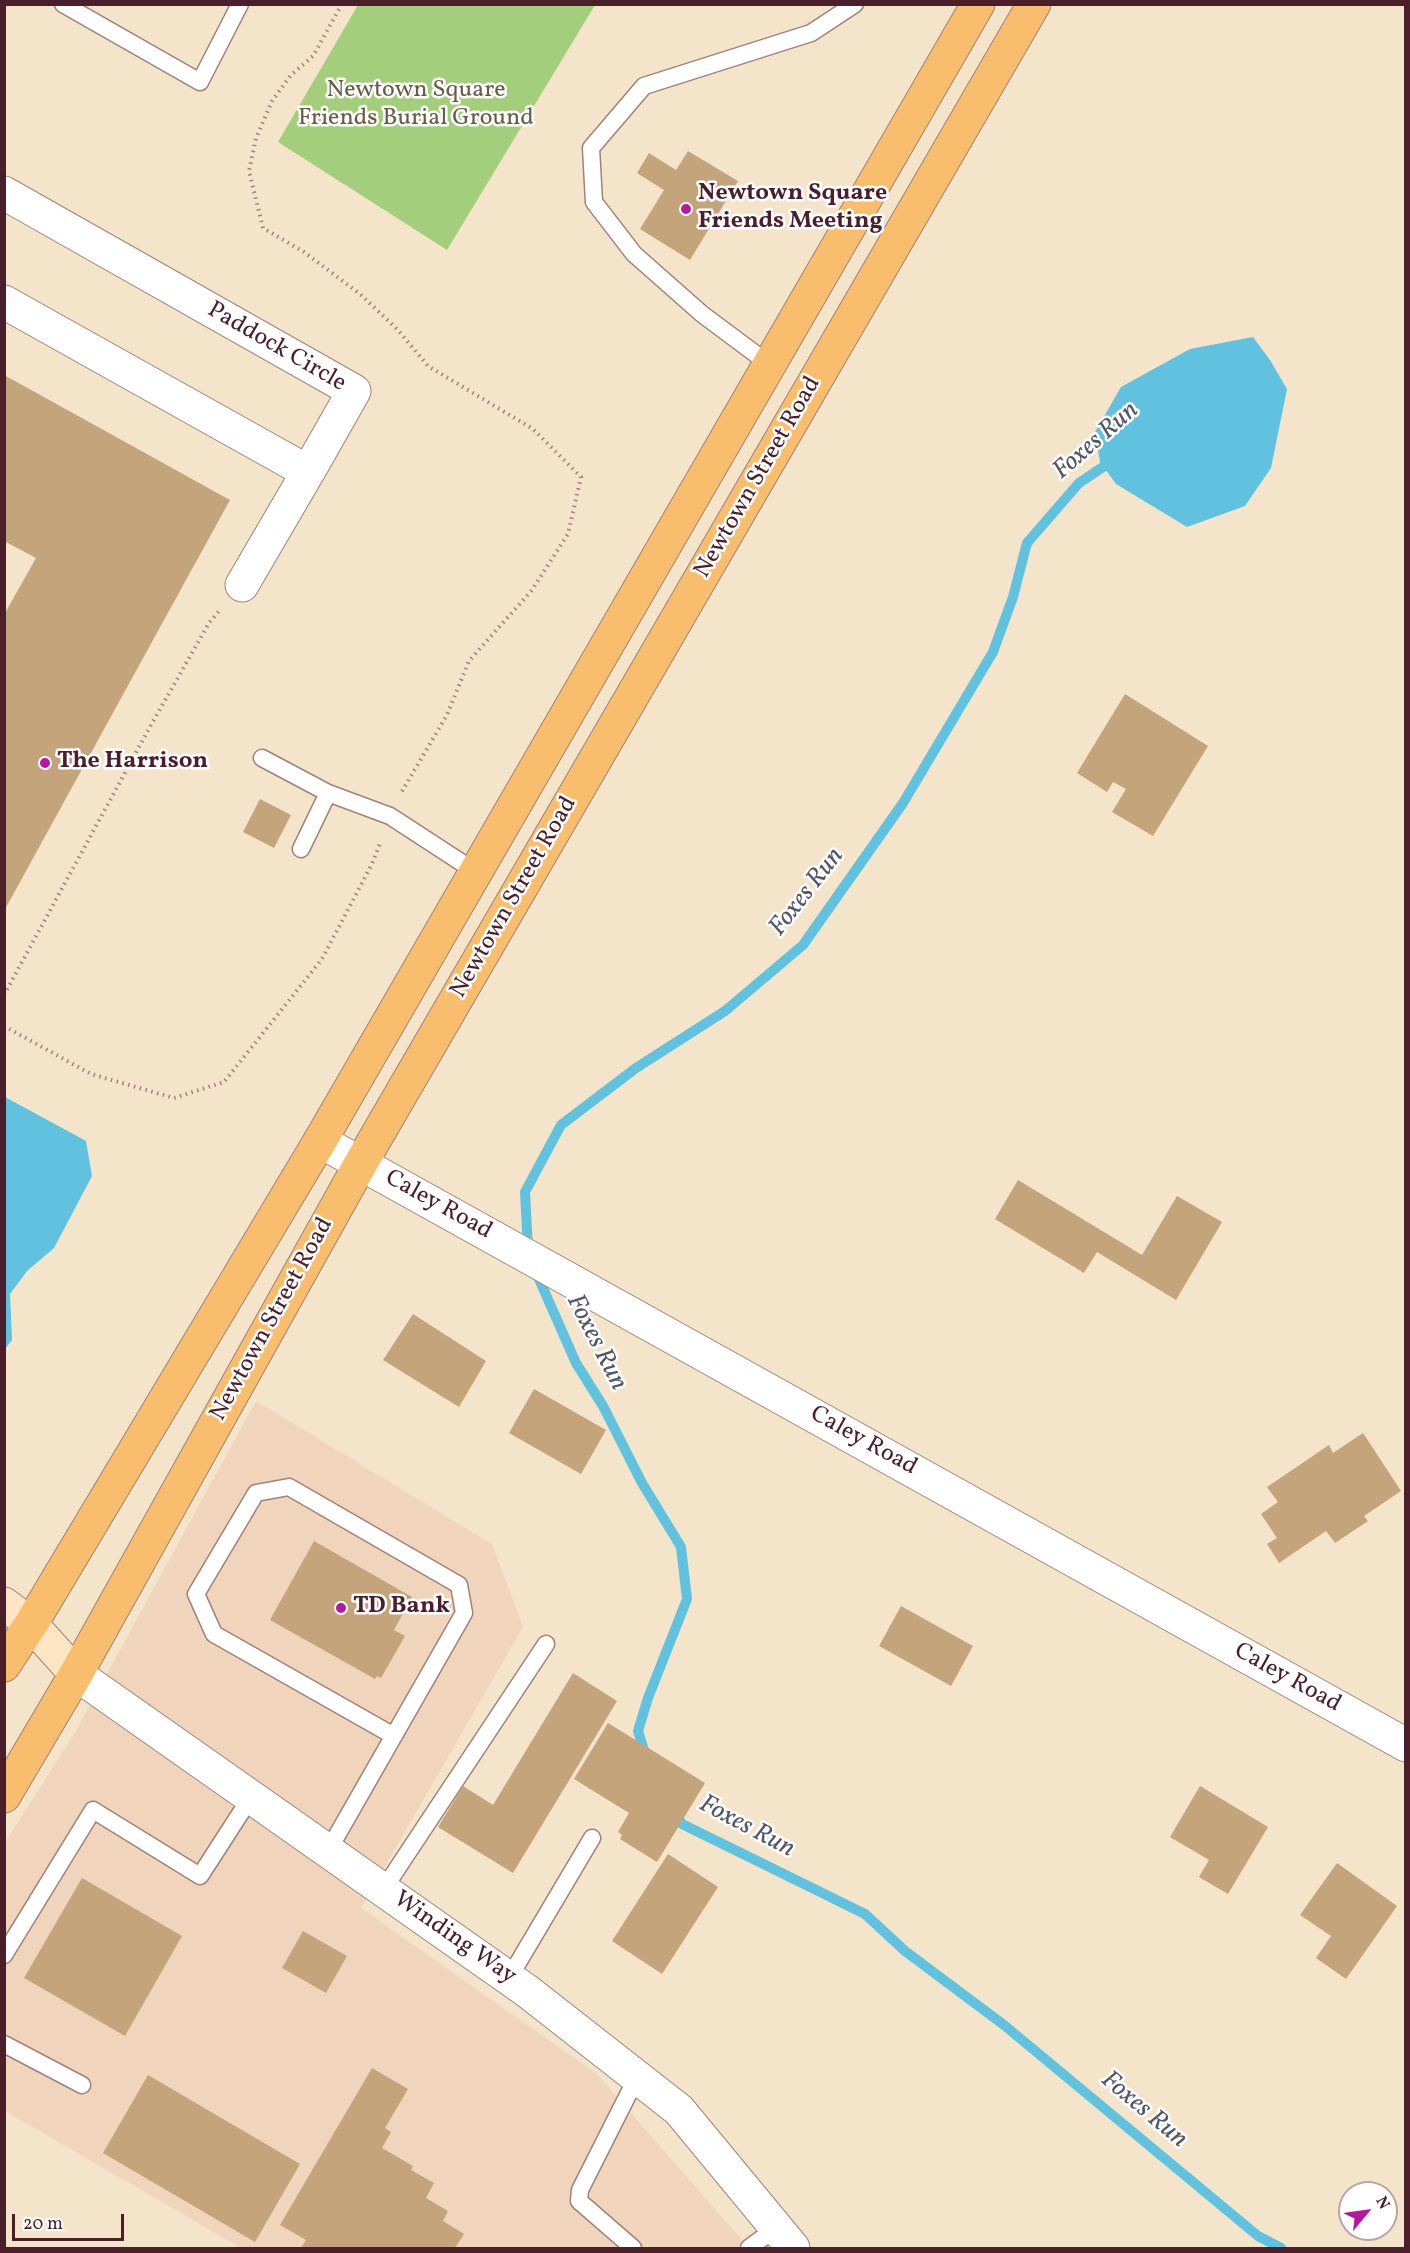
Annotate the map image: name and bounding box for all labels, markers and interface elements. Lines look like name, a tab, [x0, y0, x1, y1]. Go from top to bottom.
park label: Newtown Square Friends Burial Ground	[298, 78, 534, 134]
place label: Newtown Square Friends Meeting	[698, 181, 887, 237]
marker: Newtown Square Friends Meeting	[679, 202, 693, 216]
street label: Paddock Circle	[202, 297, 350, 399]
street label: Newtown Street Road	[690, 372, 828, 584]
water label: Foxes Run	[1048, 396, 1146, 488]
place label: The Harrison	[57, 749, 208, 777]
marker: The Harrison	[38, 756, 52, 770]
street label: Newtown Street Road	[446, 792, 584, 1004]
water label: Foxes Run	[764, 843, 852, 943]
street label: Caley Road	[379, 1165, 497, 1247]
street label: Newtown Street Road	[205, 1213, 341, 1427]
water label: Foxes Run	[558, 1290, 632, 1396]
street label: Caley Road	[804, 1401, 922, 1483]
place label: TD Bank	[353, 1594, 450, 1622]
marker: TD Bank	[334, 1601, 348, 1615]
street label: Caley Road	[1228, 1638, 1346, 1720]
water label: Foxes Run	[693, 1790, 799, 1866]
street label: Winding Way	[387, 1886, 521, 1992]
water label: Foxes Run	[1093, 2066, 1193, 2156]
north arrow	[1338, 2181, 1398, 2241]
text: N	[1370, 2193, 1394, 2214]
scale bar	[15, 2202, 128, 2240]
text: 20 m	[23, 2212, 63, 2237]

